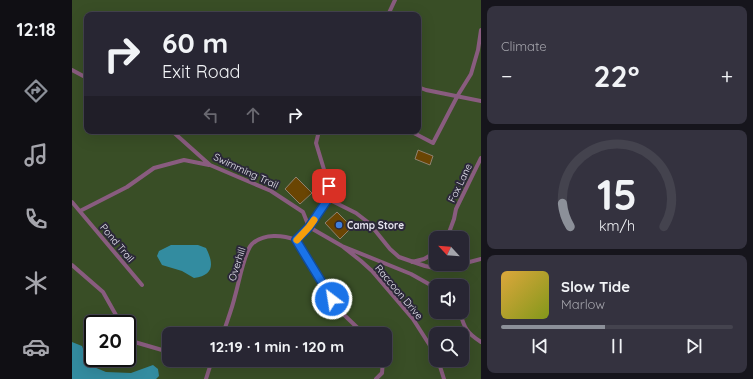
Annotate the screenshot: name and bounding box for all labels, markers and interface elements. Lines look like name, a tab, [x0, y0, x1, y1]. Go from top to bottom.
text: 12:18	[16, 18, 56, 41]
text: 60 m	[162, 25, 228, 60]
icon: right	[96, 28, 148, 80]
text: Climate	[501, 38, 547, 54]
text: 22°	[594, 57, 639, 95]
text: Exit Road	[162, 60, 240, 83]
text: −	[501, 62, 512, 90]
text: +	[721, 62, 733, 90]
icon: directions	[22, 77, 50, 105]
icon: left	[200, 104, 222, 126]
icon: ahead	[242, 104, 264, 126]
icon: right	[284, 104, 306, 126]
icon: music	[22, 141, 50, 169]
street label: Swimming Trail	[211, 150, 281, 192]
street label: Fox Lane	[445, 161, 475, 205]
text: 15	[597, 168, 637, 220]
pin	[312, 169, 346, 203]
icon: arrive	[318, 175, 340, 197]
icon: phone	[22, 205, 50, 233]
text: km/h	[599, 217, 635, 235]
place label: Camp Store	[347, 219, 404, 232]
marker: Camp Store	[334, 220, 344, 230]
street label: Pond Trail	[97, 221, 137, 265]
north arrow	[429, 231, 469, 271]
map controls	[429, 231, 469, 367]
street label: Overhill	[225, 245, 249, 283]
street label: Raccoon Drive	[372, 262, 426, 322]
icon: climate	[22, 269, 50, 297]
text: Slow Tide	[561, 277, 630, 296]
position arrow	[311, 278, 353, 320]
button: sound	[429, 279, 469, 319]
text: Marlow	[561, 296, 605, 312]
speed limit sign: 20	[84, 315, 136, 367]
button: search	[429, 327, 469, 367]
icon: car	[22, 333, 50, 361]
icon: previous	[529, 335, 551, 357]
icon: pause	[606, 335, 628, 357]
icon: next	[683, 335, 705, 357]
text: 12:19 · 1 min · 120 m	[210, 337, 344, 356]

